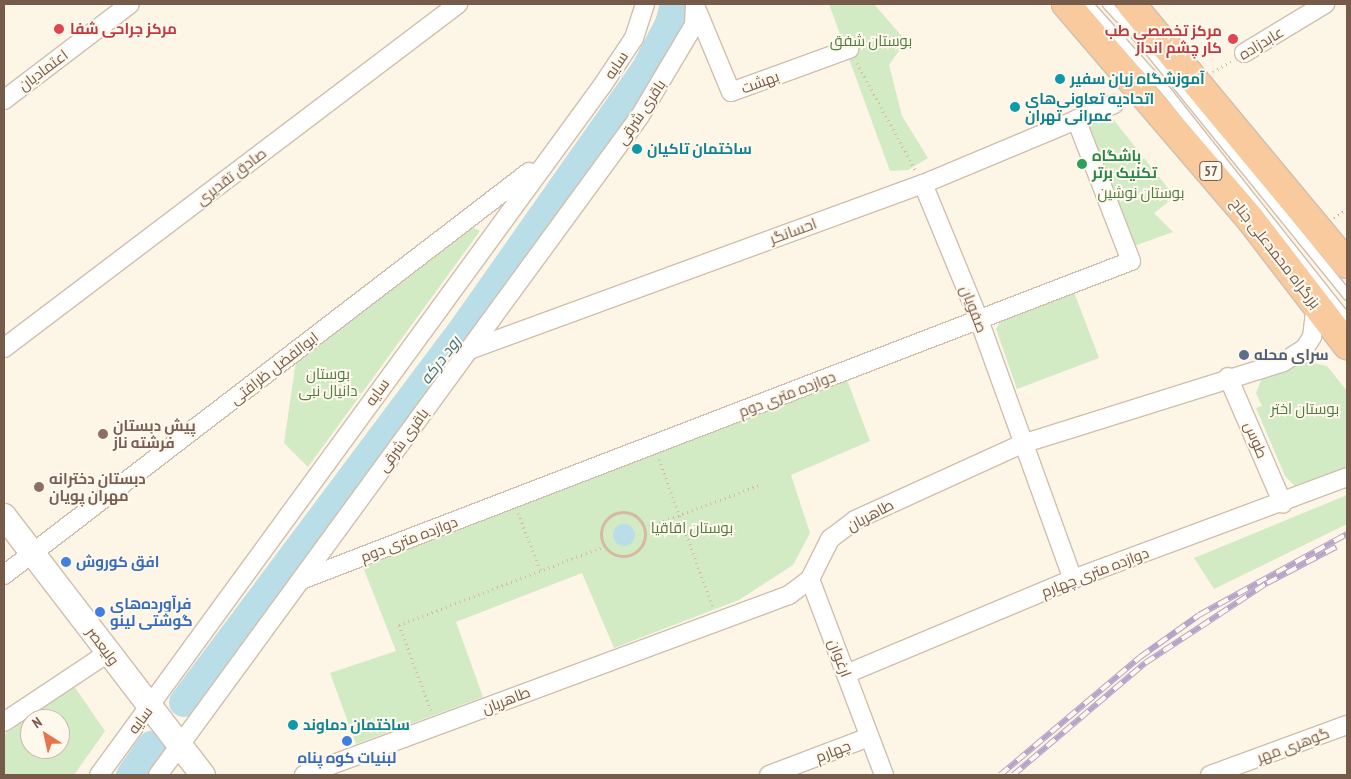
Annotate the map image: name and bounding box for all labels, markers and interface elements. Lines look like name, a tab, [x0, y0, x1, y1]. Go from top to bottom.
place label: مرکز جراحی شفا	[70, 20, 177, 38]
place label: مرکز تخصصی طب کار چشم انداز	[1105, 21, 1222, 56]
marker: مرکز جراحی شفا	[52, 22, 66, 36]
street label: عابدزاده	[1235, 23, 1287, 63]
park label: بوستان شفق	[830, 32, 912, 50]
marker: مرکز تخصصی طب کار چشم انداز	[1226, 32, 1240, 46]
street label: اعتمادیان	[15, 45, 71, 95]
street label: سایه	[600, 48, 632, 82]
street label: بهشت	[739, 67, 781, 97]
place label: آموزشگاه زبان سفیر	[1070, 70, 1205, 88]
marker: آموزشگاه زبان سفیر	[1054, 73, 1066, 85]
street label: باقری شرقی	[613, 76, 669, 148]
place label: اتحادیه تعاونی‌های عمرانی تهران	[1025, 89, 1154, 124]
marker: اتحادیه تعاونی‌های عمرانی تهران	[1009, 101, 1021, 113]
place label: ساختمان تاکیان	[647, 140, 752, 158]
marker: ساختمان تاکیان	[631, 143, 643, 155]
street label: صادق تقدیری	[192, 144, 270, 208]
place label: باشگاه تکنیک برتر	[1092, 146, 1157, 181]
marker: باشگاه تکنیک برتر	[1076, 158, 1088, 170]
road number: 57	[1198, 160, 1224, 182]
park label: بوستان نوشین	[1097, 184, 1185, 202]
street label: بزرگراه محمدعلی جناح	[1227, 194, 1325, 312]
street label: احسانگر	[767, 214, 819, 248]
street label: صفویان	[957, 283, 991, 335]
street label: ابوالفضل ظرافتی	[226, 328, 322, 408]
water label: رود درکه	[416, 332, 464, 388]
place label: سرای محله	[1254, 346, 1329, 364]
marker: سرای محله	[1238, 349, 1250, 361]
park label: بوستان دانیال نبی	[299, 364, 357, 399]
street label: دوازده متری دوم	[736, 367, 838, 421]
street label: سایه	[361, 375, 393, 409]
park label: بوستان اختر	[1271, 400, 1339, 418]
street label: باقری شرقی	[374, 404, 432, 476]
place label: پیش دبستان فرشته ناز	[113, 416, 196, 451]
street label: طوس	[1240, 419, 1272, 461]
marker: پیش دبستان فرشته ناز	[97, 428, 109, 440]
place label: دبستان دخترانه مهران پويان	[49, 469, 146, 504]
marker: دبستان دخترانه مهران پويان	[33, 481, 45, 493]
street label: طاهریان	[844, 495, 896, 535]
street label: دوازده متری دوم	[358, 512, 460, 566]
park label: بوستان اقاقیا	[651, 519, 733, 537]
street label: دوازده متری چهارم	[1039, 543, 1151, 601]
place label: افق کوروش	[76, 553, 159, 571]
marker: افق کوروش	[60, 556, 72, 568]
place label: فرآورده‌های گوشتی لینو	[110, 594, 193, 629]
marker: فرآورده‌های گوشتی لینو	[94, 606, 106, 618]
street label: ولیعصر	[83, 623, 123, 669]
street label: ارغوان	[825, 636, 855, 680]
street label: طاهریان	[479, 683, 533, 717]
street label: سایه	[124, 703, 156, 737]
north arrow	[20, 709, 70, 759]
text: N	[29, 713, 45, 732]
place label: ساختمان دماوند	[303, 716, 410, 734]
marker: ساختمان دماوند	[287, 719, 299, 731]
street label: گوهری مهر	[1254, 724, 1332, 766]
marker: لبنیات کوه پناه	[341, 735, 353, 747]
street label: چهارم	[813, 736, 853, 766]
place label: لبنیات کوه پناه	[298, 749, 396, 767]

